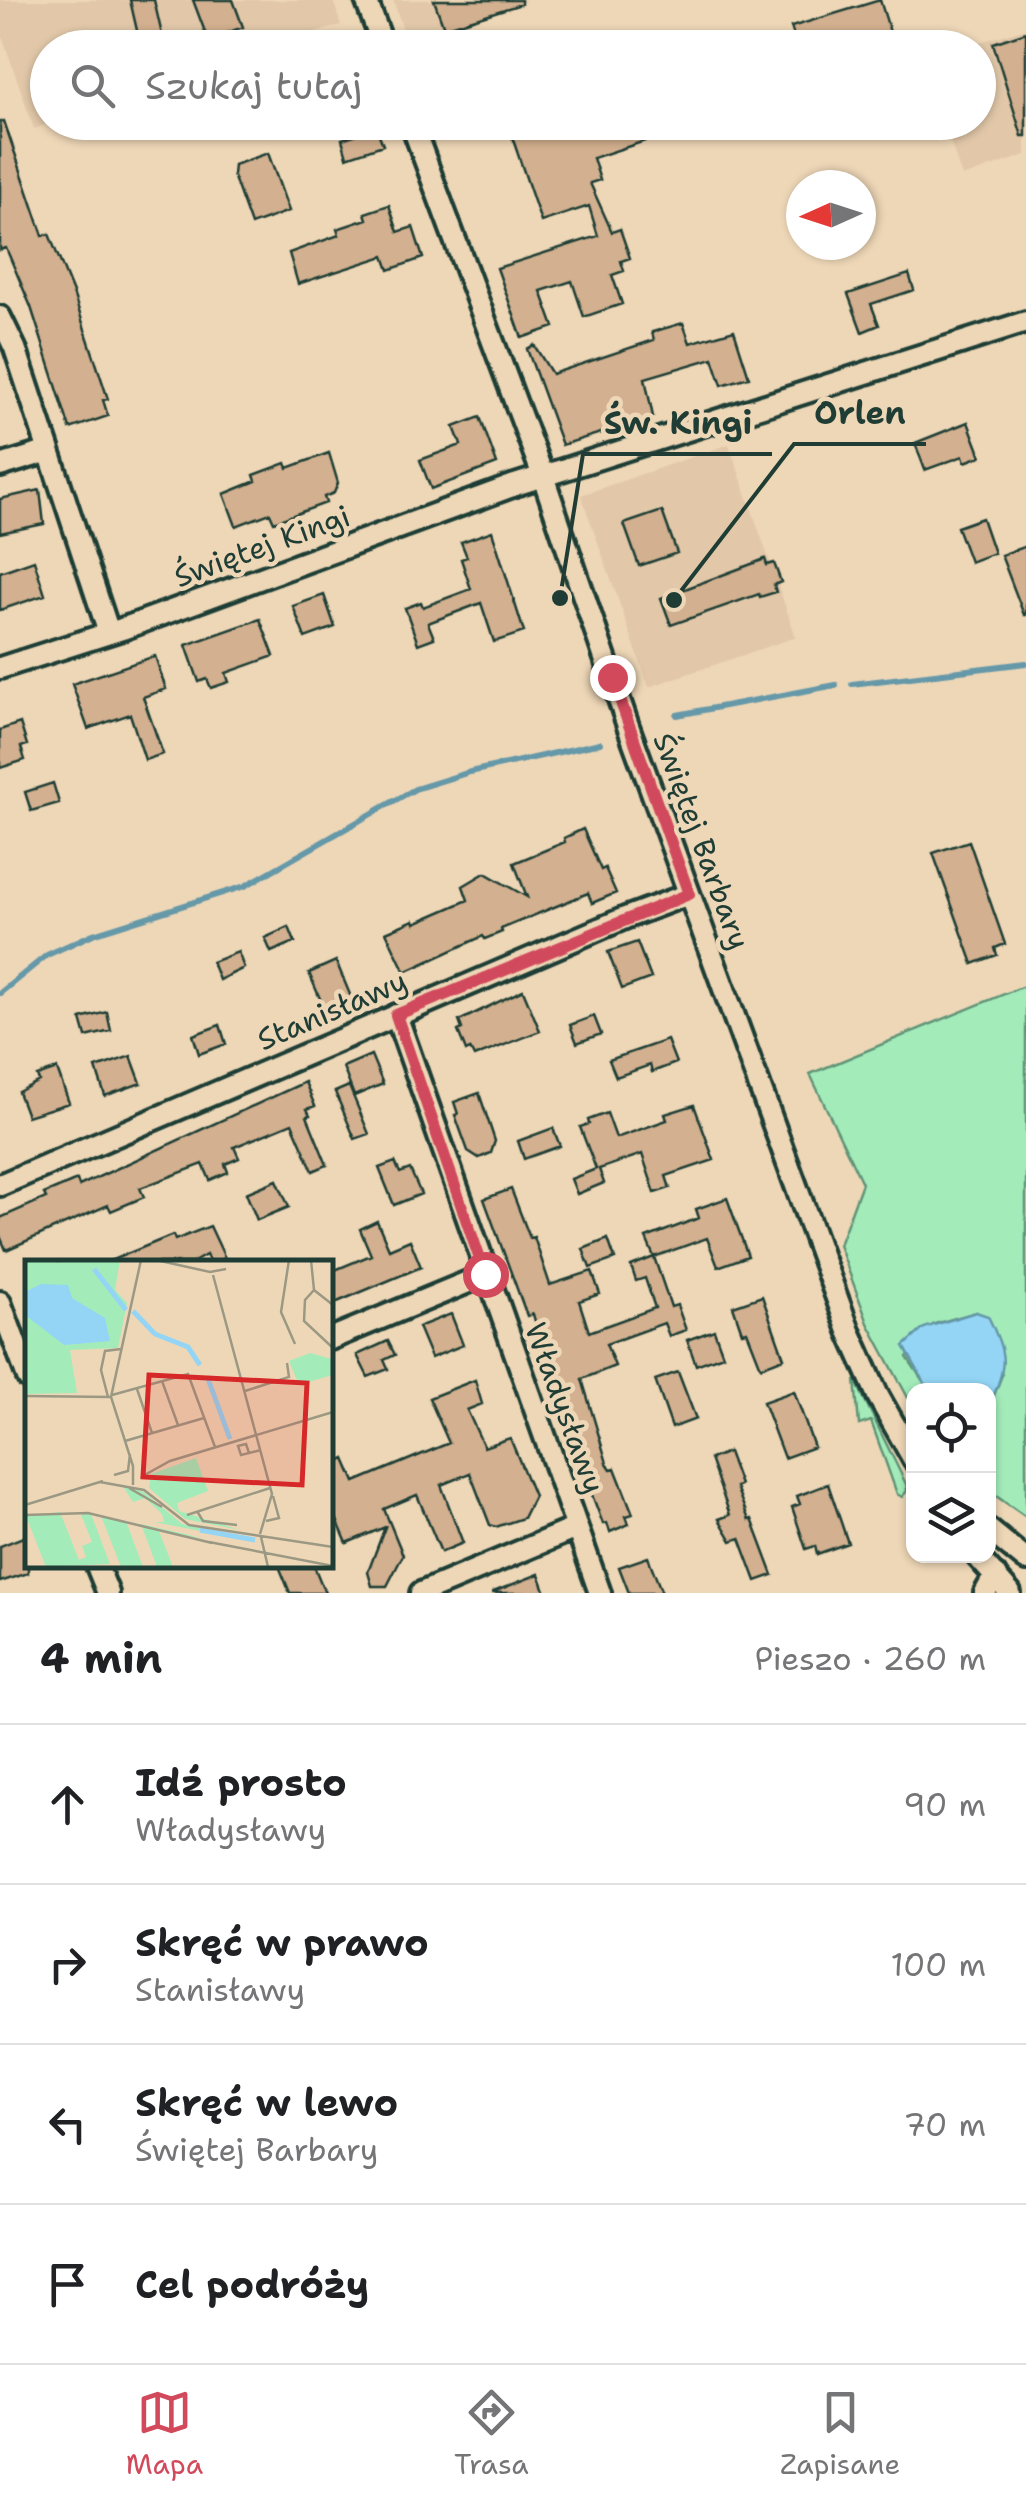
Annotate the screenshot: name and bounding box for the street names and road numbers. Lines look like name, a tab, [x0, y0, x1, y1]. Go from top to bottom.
street label: Świętej Kingi	[168, 495, 356, 597]
street label: Świętej Barbary	[644, 727, 760, 955]
street label: Stanisławy	[251, 960, 413, 1060]
street label: Władysławy	[515, 1317, 615, 1499]

